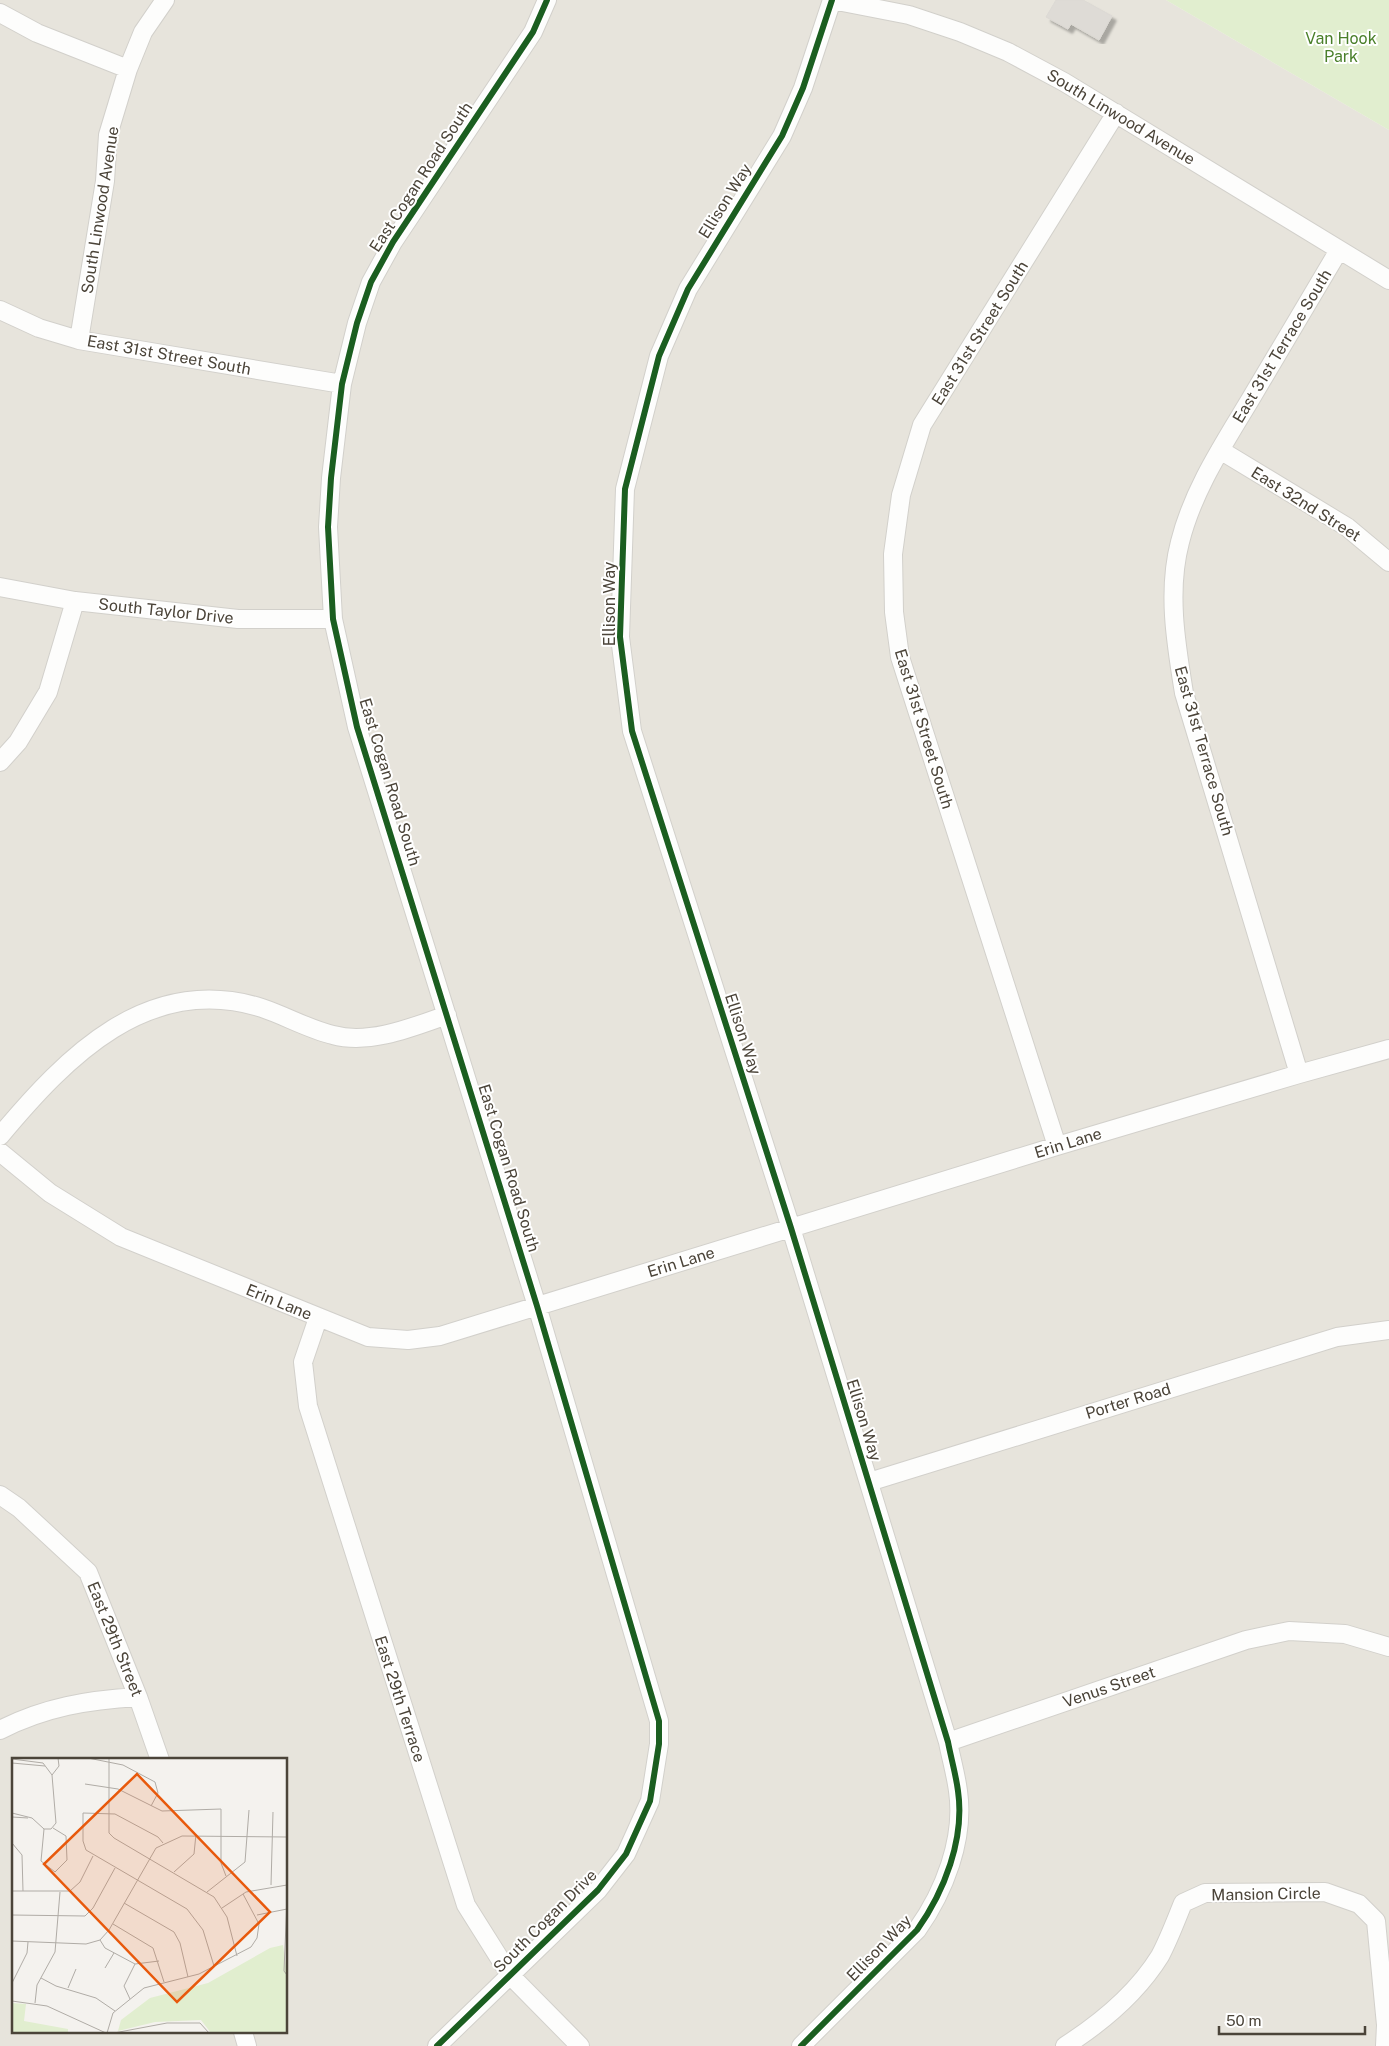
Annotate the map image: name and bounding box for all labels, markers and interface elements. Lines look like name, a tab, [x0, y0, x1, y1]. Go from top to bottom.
park label: Van Hook Park	[1305, 29, 1377, 66]
street label: South Linwood Avenue	[1043, 65, 1199, 169]
street label: East Cogan Road South	[366, 99, 476, 255]
street label: South Linwood Avenue	[77, 125, 123, 295]
street label: Ellison Way	[695, 160, 756, 242]
street label: East 31st Street South	[928, 257, 1032, 409]
street label: East 31st Terrace South	[1229, 266, 1335, 426]
street label: East 31st Street South	[85, 331, 253, 379]
street label: East 32nd Street	[1248, 463, 1364, 545]
street label: Ellison Way	[600, 561, 619, 646]
street label: South Taylor Drive	[97, 594, 235, 628]
street label: East 31st Street South	[891, 647, 957, 811]
street label: East 31st Terrace South	[1171, 664, 1237, 838]
street label: East Cogan Road South	[355, 696, 425, 868]
street label: Ellison Way	[721, 991, 765, 1078]
street label: East Cogan Road South	[474, 1082, 544, 1254]
street label: Erin Lane	[1032, 1124, 1104, 1162]
street label: Erin Lane	[645, 1243, 717, 1281]
street label: Erin Lane	[243, 1280, 315, 1324]
street label: Ellison Way	[843, 1377, 886, 1464]
street label: Porter Road	[1083, 1379, 1173, 1423]
street label: East 29th Street	[83, 1579, 147, 1699]
street label: East 29th Terrace	[371, 1633, 429, 1765]
street label: Venus Street	[1060, 1662, 1158, 1712]
inset map	[12, 1758, 288, 2034]
street label: South Cogan Drive	[489, 1865, 601, 1977]
street label: Mansion Circle	[1211, 1884, 1321, 1904]
street label: Ellison Way	[843, 1911, 916, 1985]
scale bar	[1219, 2004, 1365, 2036]
text: 50 m	[1226, 2012, 1261, 2029]

